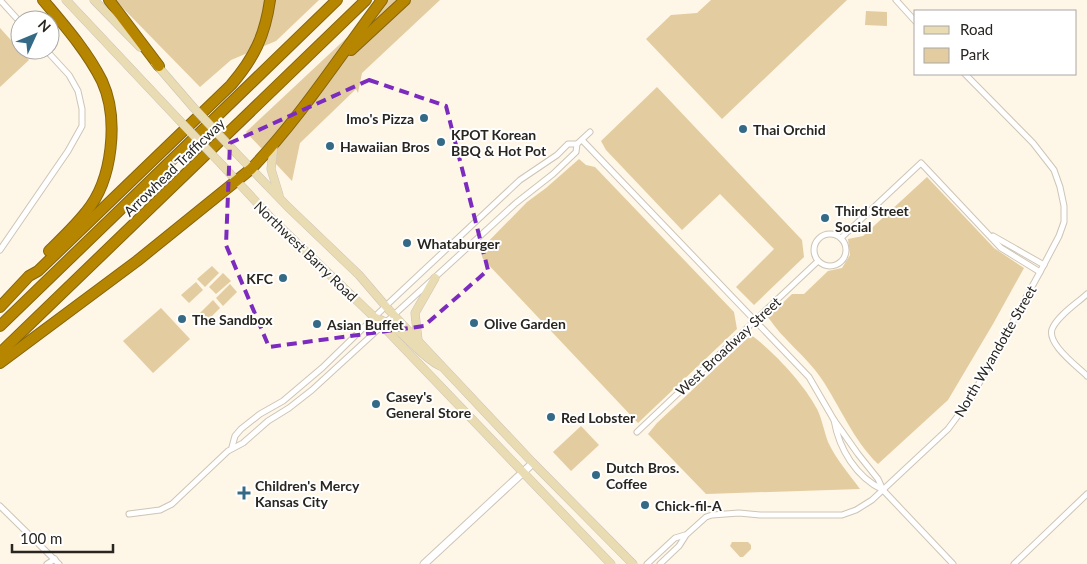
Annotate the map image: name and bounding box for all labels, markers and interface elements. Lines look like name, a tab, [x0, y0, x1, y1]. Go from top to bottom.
north arrow	[10, 10, 60, 60]
legend	[914, 10, 1077, 75]
text: N	[35, 16, 55, 35]
text: Road	[960, 20, 993, 38]
text: Park	[960, 45, 990, 63]
place label: Imo's Pizza	[346, 110, 414, 127]
marker: Imo's Pizza	[418, 112, 430, 124]
street label: Arrowhead Trafficway	[120, 114, 229, 220]
place label: Thai Orchid	[753, 121, 826, 138]
marker: Thai Orchid	[737, 123, 749, 135]
place label: KPOT Korean BBQ & Hot Pot	[451, 126, 547, 159]
marker: KPOT Korean BBQ & Hot Pot	[435, 136, 447, 148]
place label: Hawaiian Bros	[340, 138, 430, 155]
marker: Hawaiian Bros	[324, 140, 336, 152]
street label: Northwest Barry Road	[251, 197, 361, 305]
place label: Third Street Social	[835, 202, 910, 235]
marker: Third Street Social	[819, 212, 831, 224]
place label: Whataburger	[417, 235, 501, 252]
marker: Whataburger	[401, 237, 413, 249]
place label: KFC	[246, 270, 274, 287]
marker: KFC	[277, 272, 289, 284]
street label: North Wyandotte Street	[950, 282, 1040, 420]
street label: West Broadway Street	[672, 293, 784, 399]
place label: The Sandbox	[192, 311, 273, 328]
marker: The Sandbox	[176, 313, 188, 325]
place label: Olive Garden	[484, 315, 566, 332]
place label: Asian Buffet	[326, 316, 405, 333]
marker: Olive Garden	[468, 317, 480, 329]
marker: Asian Buffet	[311, 318, 323, 330]
place label: Casey's General Store	[386, 388, 472, 421]
marker: Casey's General Store	[370, 398, 382, 410]
place label: Red Lobster	[561, 409, 636, 426]
marker: Red Lobster	[545, 411, 557, 423]
place label: Dutch Bros. Coffee	[606, 459, 679, 492]
marker: Dutch Bros. Coffee	[590, 469, 602, 481]
place label: Children's Mercy Kansas City	[255, 477, 360, 510]
marker: Children's Mercy Kansas City	[237, 486, 251, 500]
place label: Chick-fil-A	[655, 497, 722, 514]
marker: Chick-fil-A	[639, 499, 651, 511]
scale bar	[12, 522, 114, 554]
text: 100 m	[20, 529, 62, 547]

